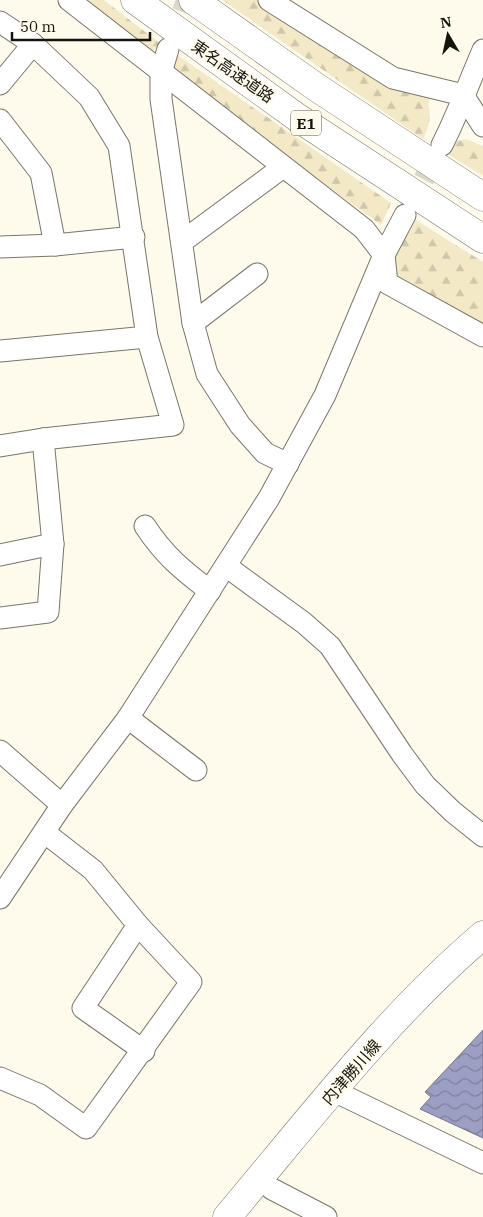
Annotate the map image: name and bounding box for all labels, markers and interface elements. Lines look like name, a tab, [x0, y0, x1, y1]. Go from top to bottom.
scale bar	[12, 10, 150, 42]
north arrow	[423, 10, 473, 60]
text: N	[439, 12, 453, 32]
text: 50 m	[20, 17, 56, 36]
street label: 東名高速道路	[188, 35, 278, 107]
road number: E1	[291, 110, 321, 136]
street label: 内津勝川線	[317, 1035, 385, 1109]

